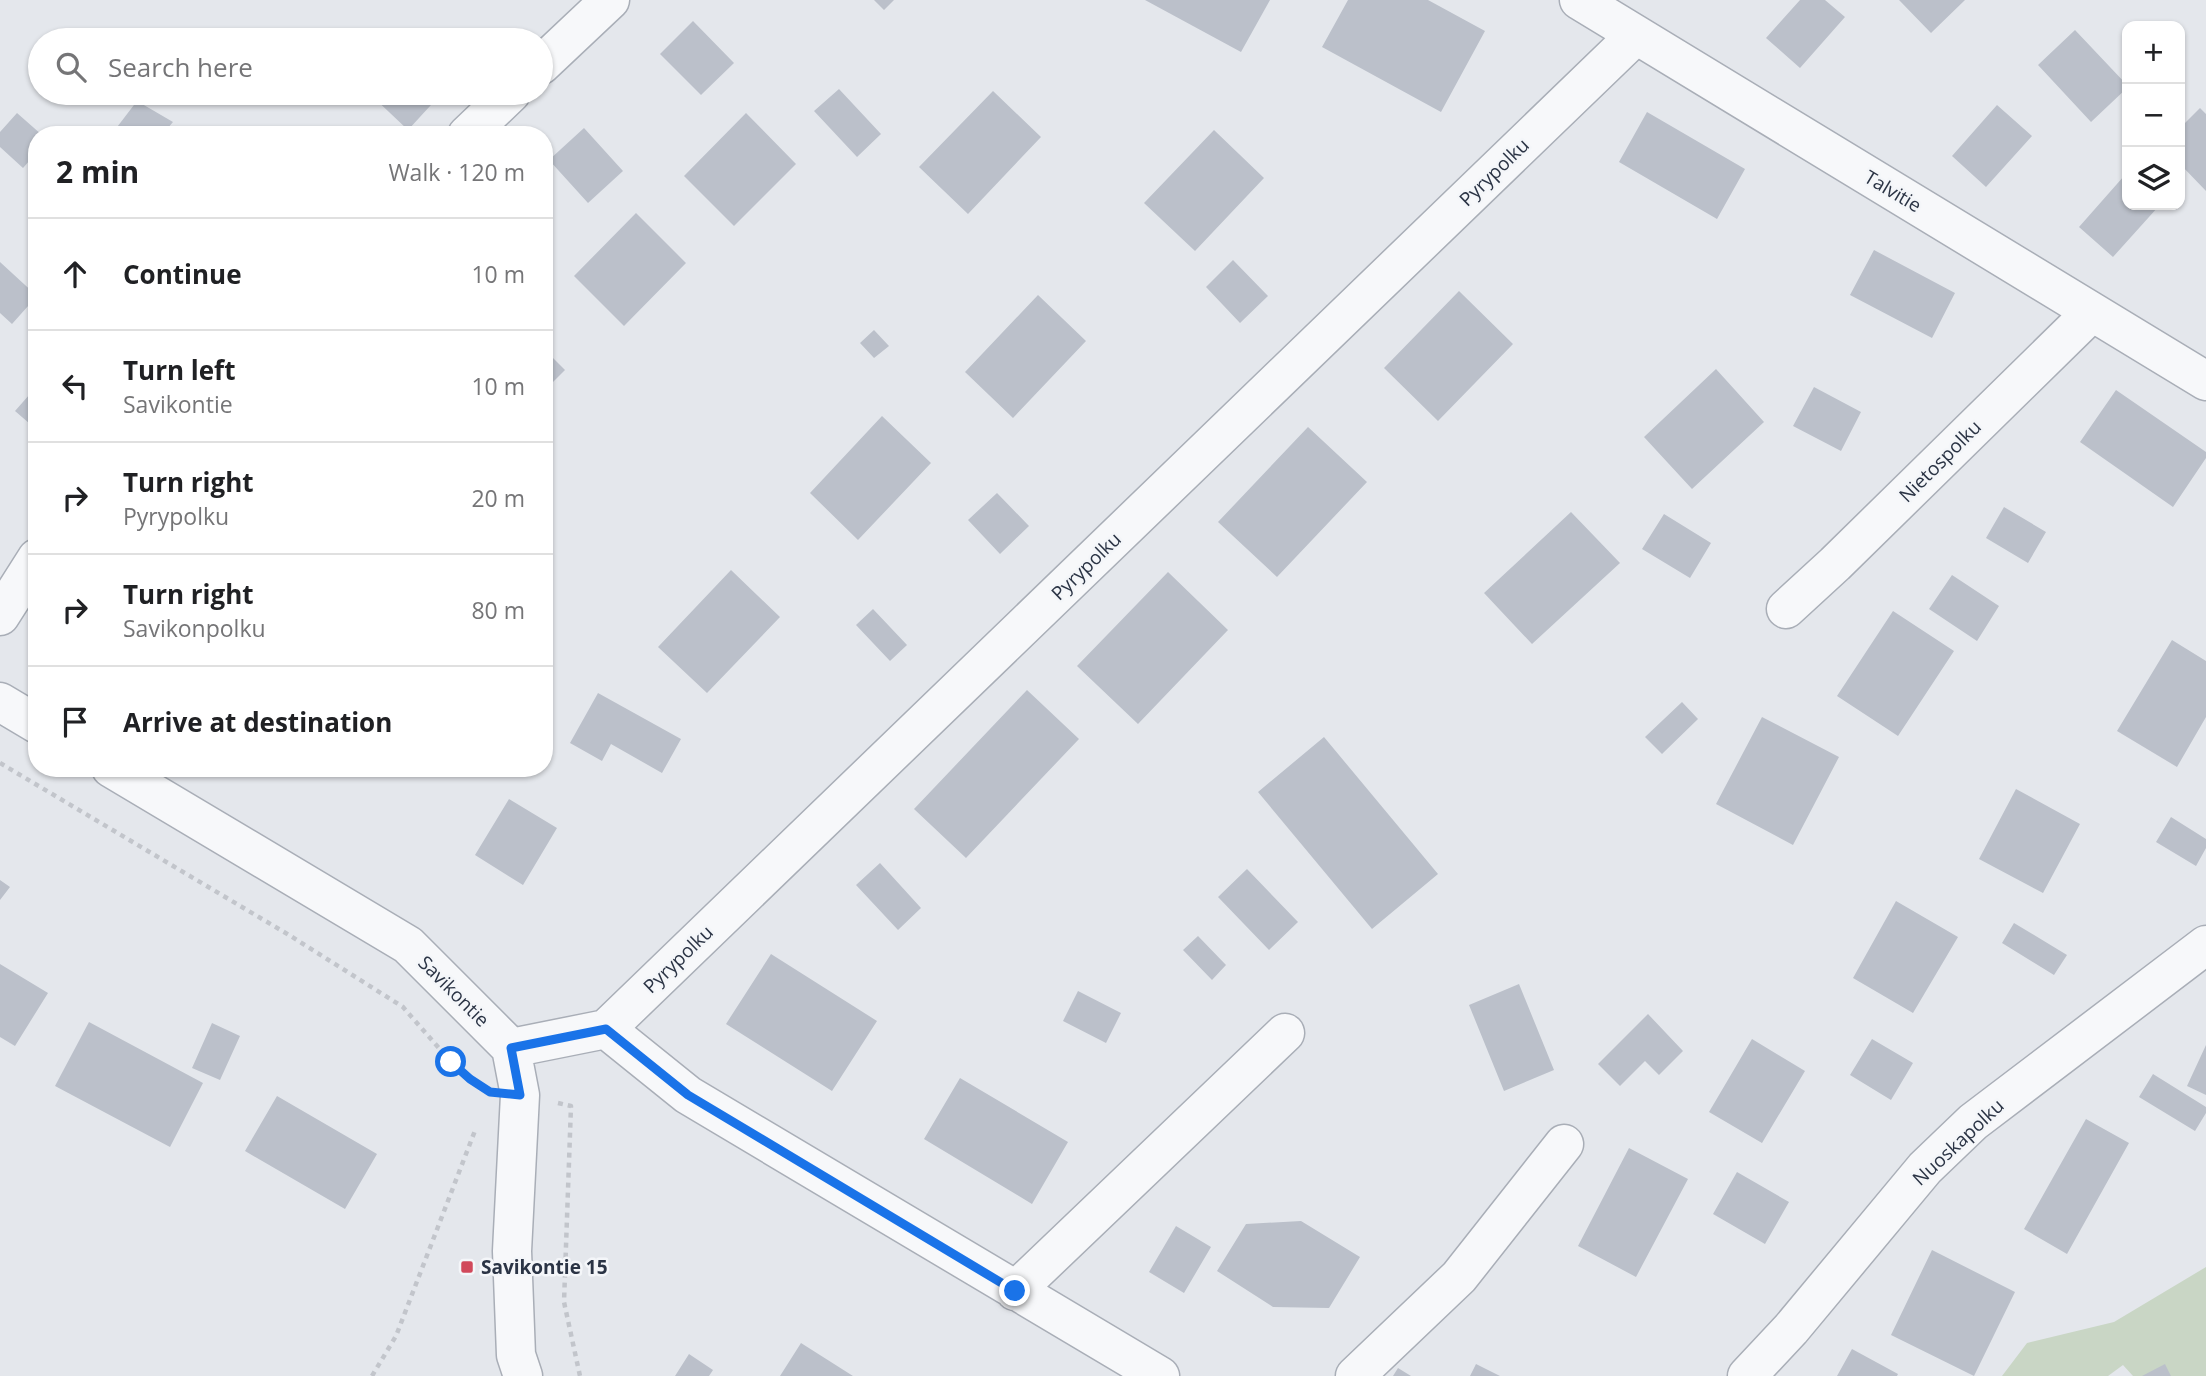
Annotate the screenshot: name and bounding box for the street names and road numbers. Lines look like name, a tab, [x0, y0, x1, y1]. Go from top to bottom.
street label: Pyrypolku	[1453, 132, 1535, 212]
street label: Talvitie	[1860, 164, 1926, 218]
street label: Nietospolku	[1893, 414, 1987, 508]
street label: Pyrypolku	[1045, 526, 1127, 606]
street label: Pyrypolku	[637, 919, 719, 999]
street label: Savikontie	[413, 950, 495, 1032]
street label: Nuoskapolku	[1907, 1093, 2009, 1191]

